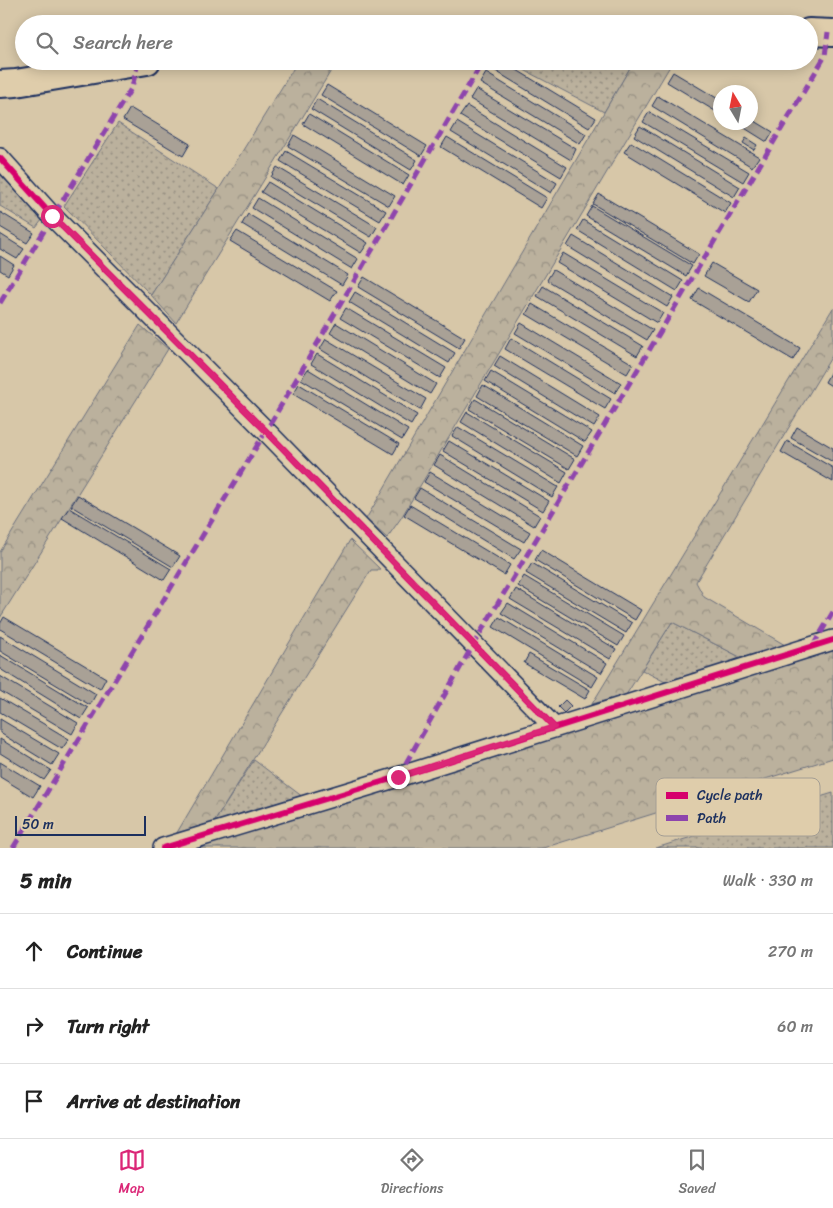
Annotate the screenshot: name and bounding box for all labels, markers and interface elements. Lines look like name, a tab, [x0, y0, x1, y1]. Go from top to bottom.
search box	[15, 15, 818, 70]
text: Search here	[73, 26, 173, 59]
icon: search	[33, 29, 61, 57]
north arrow	[713, 85, 758, 130]
route start	[41, 205, 64, 228]
route end	[387, 766, 410, 789]
legend	[656, 778, 820, 836]
text: Cycle path	[697, 783, 763, 808]
text: Path	[697, 806, 726, 831]
text: 50 m	[22, 812, 54, 837]
scale bar	[15, 813, 146, 836]
text: 5 min	[20, 862, 72, 900]
text: Walk · 330 m	[723, 866, 813, 895]
text: Continue	[67, 935, 143, 968]
icon: ahead	[20, 937, 48, 965]
text: 270 m	[768, 937, 813, 966]
text: Turn right	[67, 1010, 149, 1043]
icon: right	[20, 1012, 48, 1040]
text: 60 m	[777, 1012, 813, 1041]
text: Arrive at destination	[67, 1085, 240, 1118]
icon: arrive	[20, 1087, 48, 1115]
tab: Map	[118, 1146, 146, 1201]
tab: Directions	[381, 1146, 443, 1201]
tab: Saved	[679, 1146, 715, 1201]

